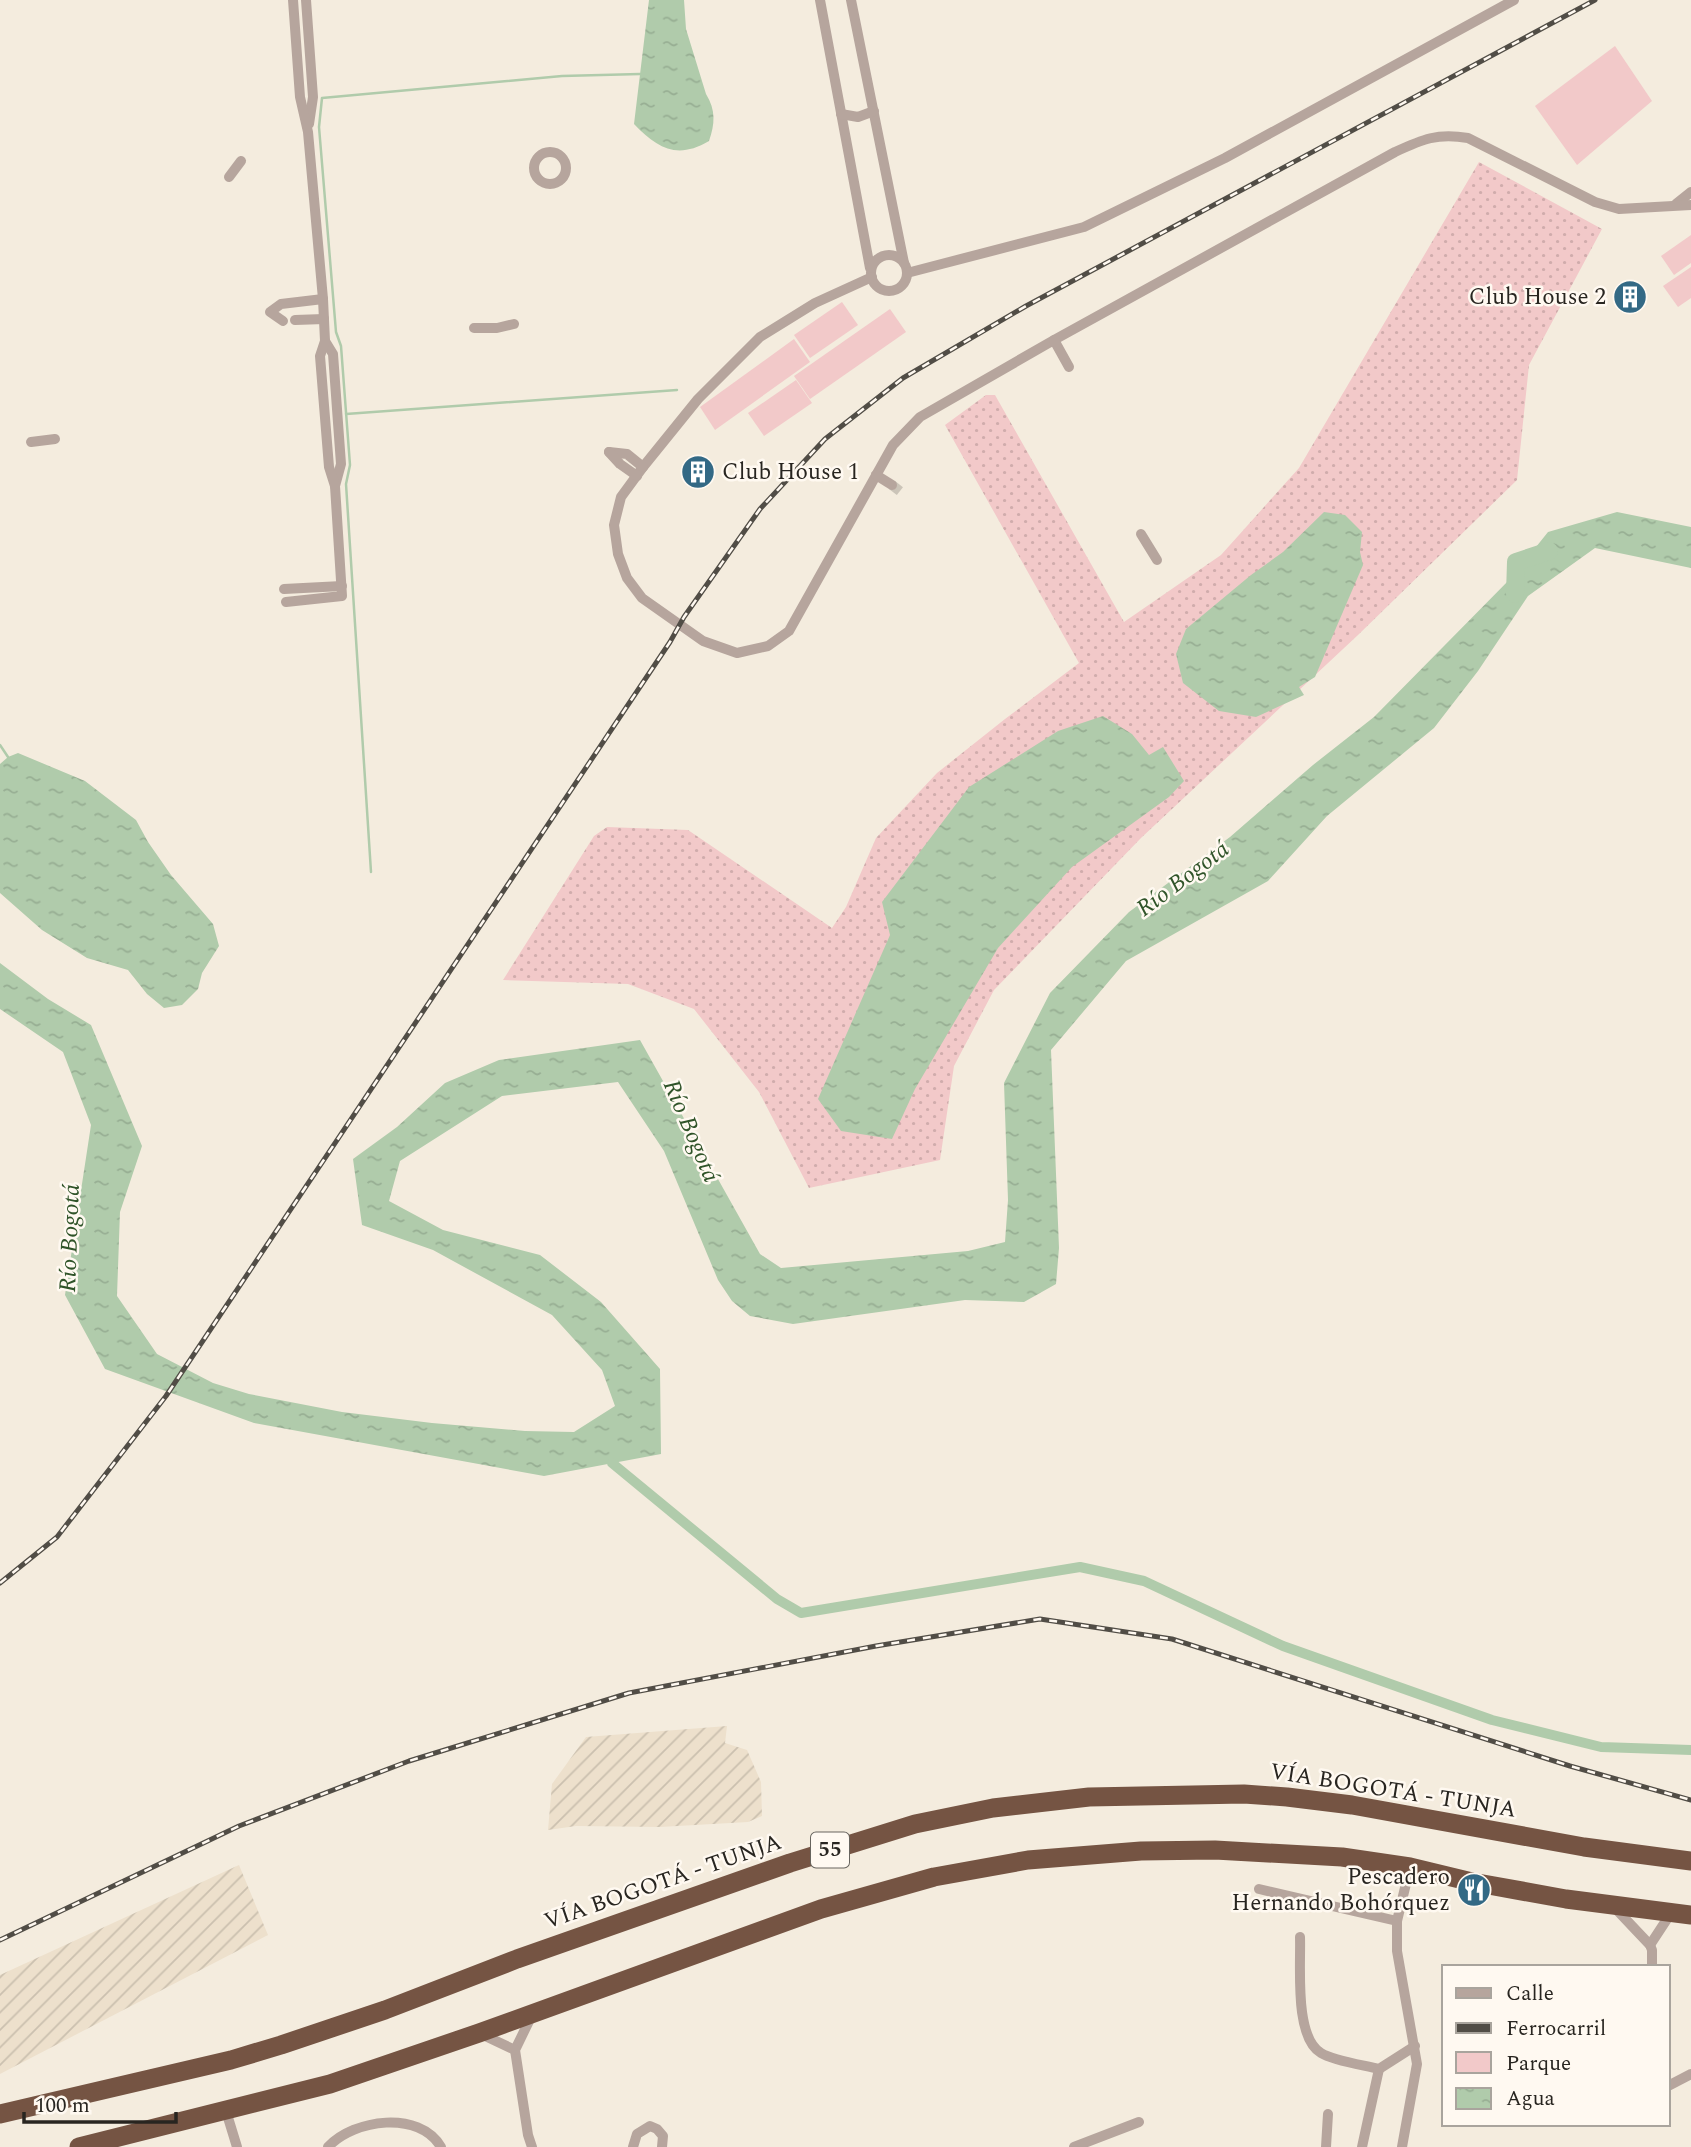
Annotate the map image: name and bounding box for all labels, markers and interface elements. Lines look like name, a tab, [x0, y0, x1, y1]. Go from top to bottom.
building icon: Club House 2	[1611, 278, 1649, 316]
place label: Club House 2	[1469, 280, 1606, 315]
building icon: Club House 1	[679, 453, 717, 491]
place label: Club House 1	[722, 455, 859, 490]
water label: Río Bogotá	[1129, 831, 1238, 926]
water label: Río Bogotá	[653, 1074, 729, 1189]
water label: Río Bogotá	[50, 1182, 90, 1293]
street label: VÍA BOGOTÁ - TUNJA	[1267, 1754, 1519, 1828]
street label: VÍA BOGOTÁ - TUNJA	[540, 1825, 786, 1939]
road number: 55	[811, 1832, 849, 1868]
place label: Pescadero Hernando Bohórquez	[1232, 1860, 1450, 1921]
restaurant icon: Pescadero Hernando Bohórquez	[1455, 1871, 1493, 1909]
legend	[1442, 1965, 1670, 2126]
text: Calle	[1506, 1978, 1554, 2010]
text: Ferrocarril	[1506, 2013, 1606, 2045]
text: Parque	[1506, 2048, 1571, 2080]
scale bar	[24, 2080, 177, 2124]
text: Agua	[1506, 2083, 1556, 2115]
text: 100 m	[35, 2090, 90, 2122]

